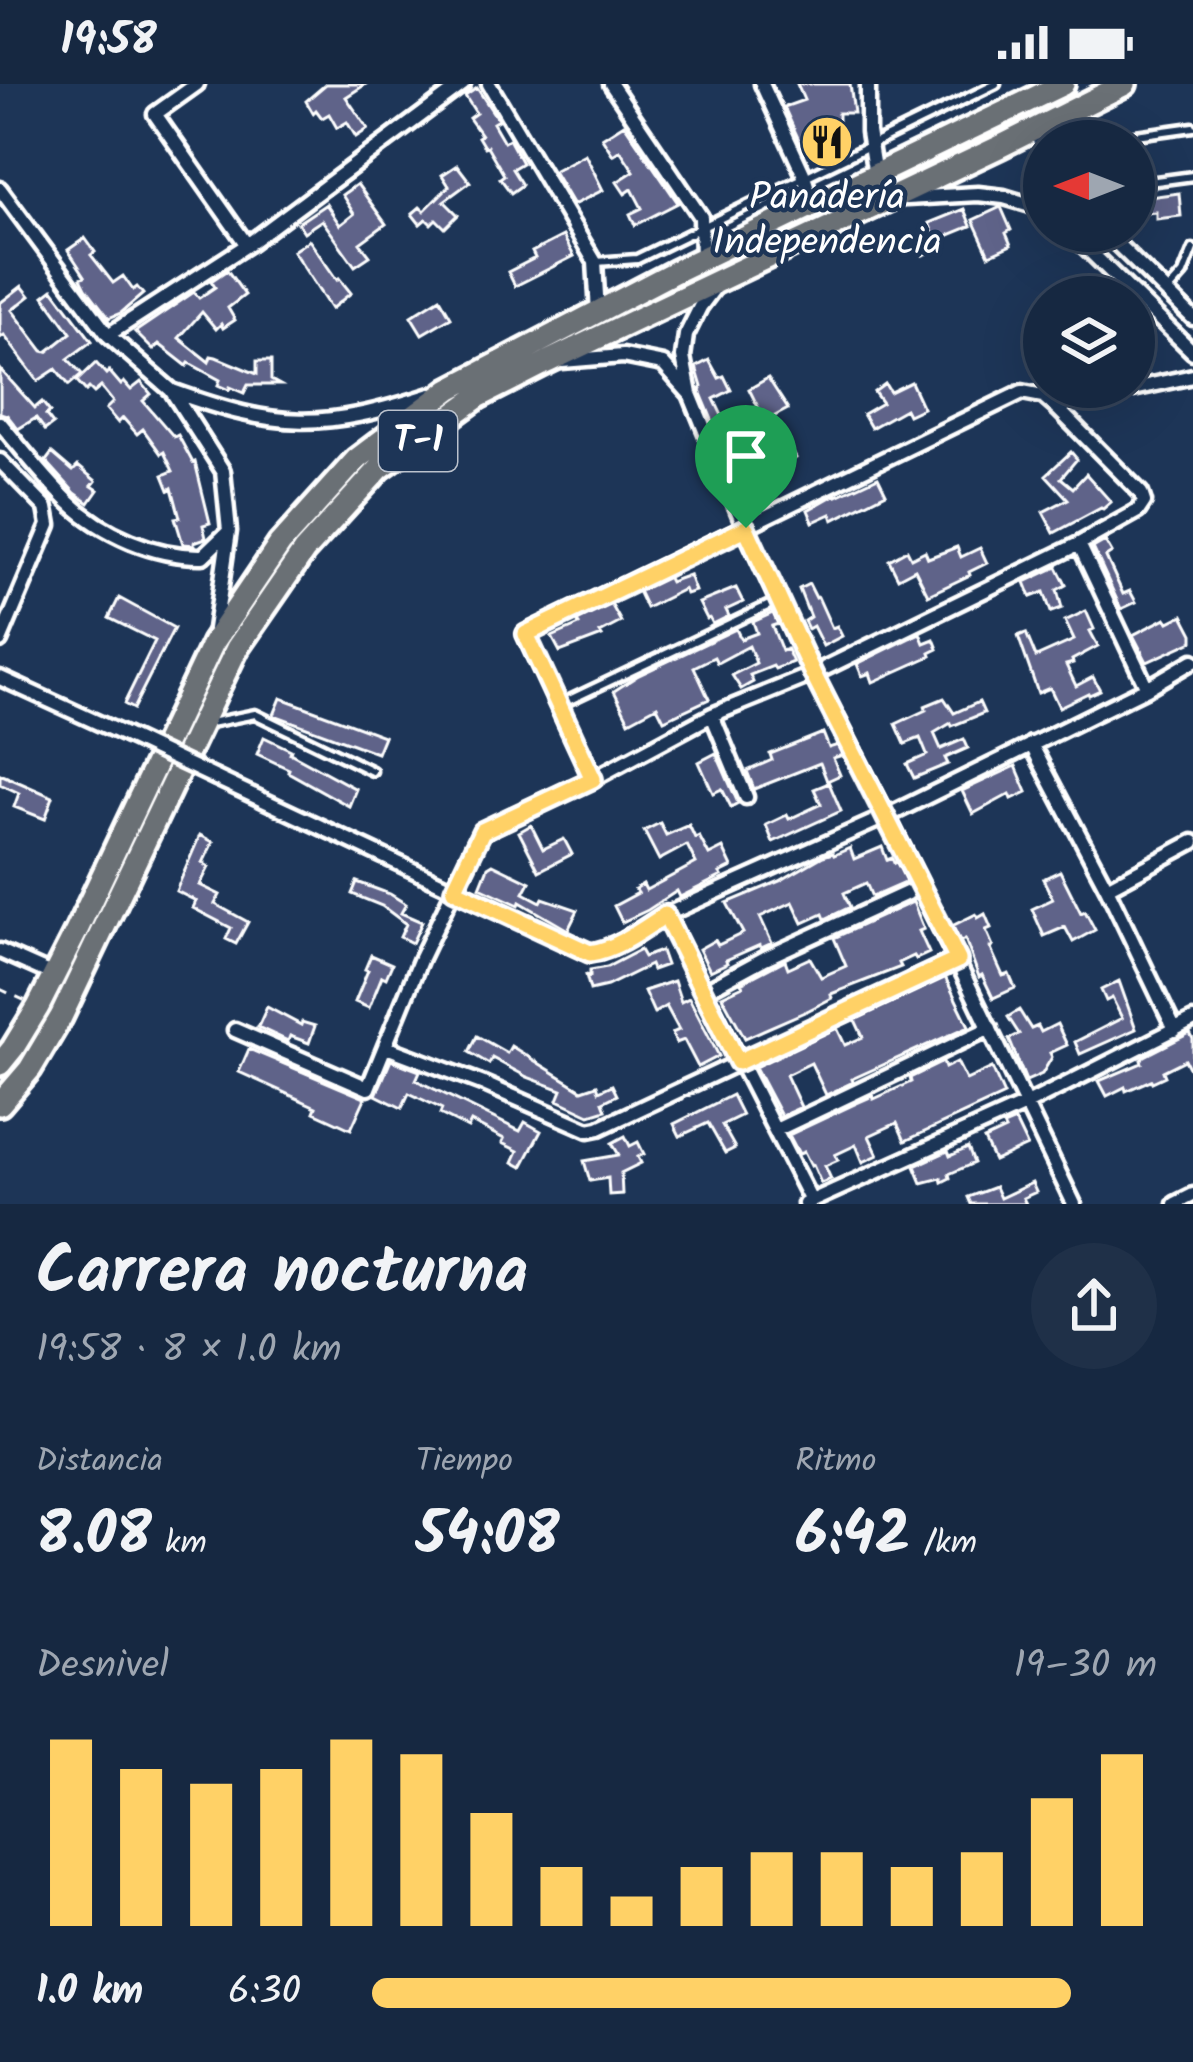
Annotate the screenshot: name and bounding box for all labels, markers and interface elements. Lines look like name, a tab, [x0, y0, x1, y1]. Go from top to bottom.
text: 19:58	[60, 6, 157, 78]
restaurant icon: Panadería Independencia	[799, 114, 855, 170]
north arrow	[1023, 120, 1155, 252]
map controls	[1023, 120, 1155, 408]
place label: Panadería Independencia	[712, 168, 942, 275]
button: layers	[1023, 276, 1155, 408]
pin	[695, 405, 797, 528]
road number: T-1	[379, 411, 457, 471]
icon: arrive	[713, 423, 779, 489]
text: Carrera nocturna	[36, 1222, 528, 1327]
button: share	[1031, 1243, 1157, 1369]
text: 19:58 · 8 × 1.0 km	[36, 1320, 342, 1382]
text: Distancia	[36, 1436, 163, 1489]
text: Tiempo	[416, 1436, 513, 1489]
text: Ritmo	[795, 1436, 876, 1489]
text: 8.08	[36, 1489, 152, 1585]
text: 54:08	[416, 1489, 560, 1585]
text: 6:42	[795, 1489, 910, 1585]
text: km	[152, 1518, 207, 1571]
text: /km	[910, 1518, 977, 1571]
text: Desnivel	[36, 1636, 169, 1698]
text: 19–30 m	[1013, 1636, 1157, 1698]
text: 1.0 km	[36, 1962, 143, 2024]
text: 6:30	[228, 1962, 301, 2024]

